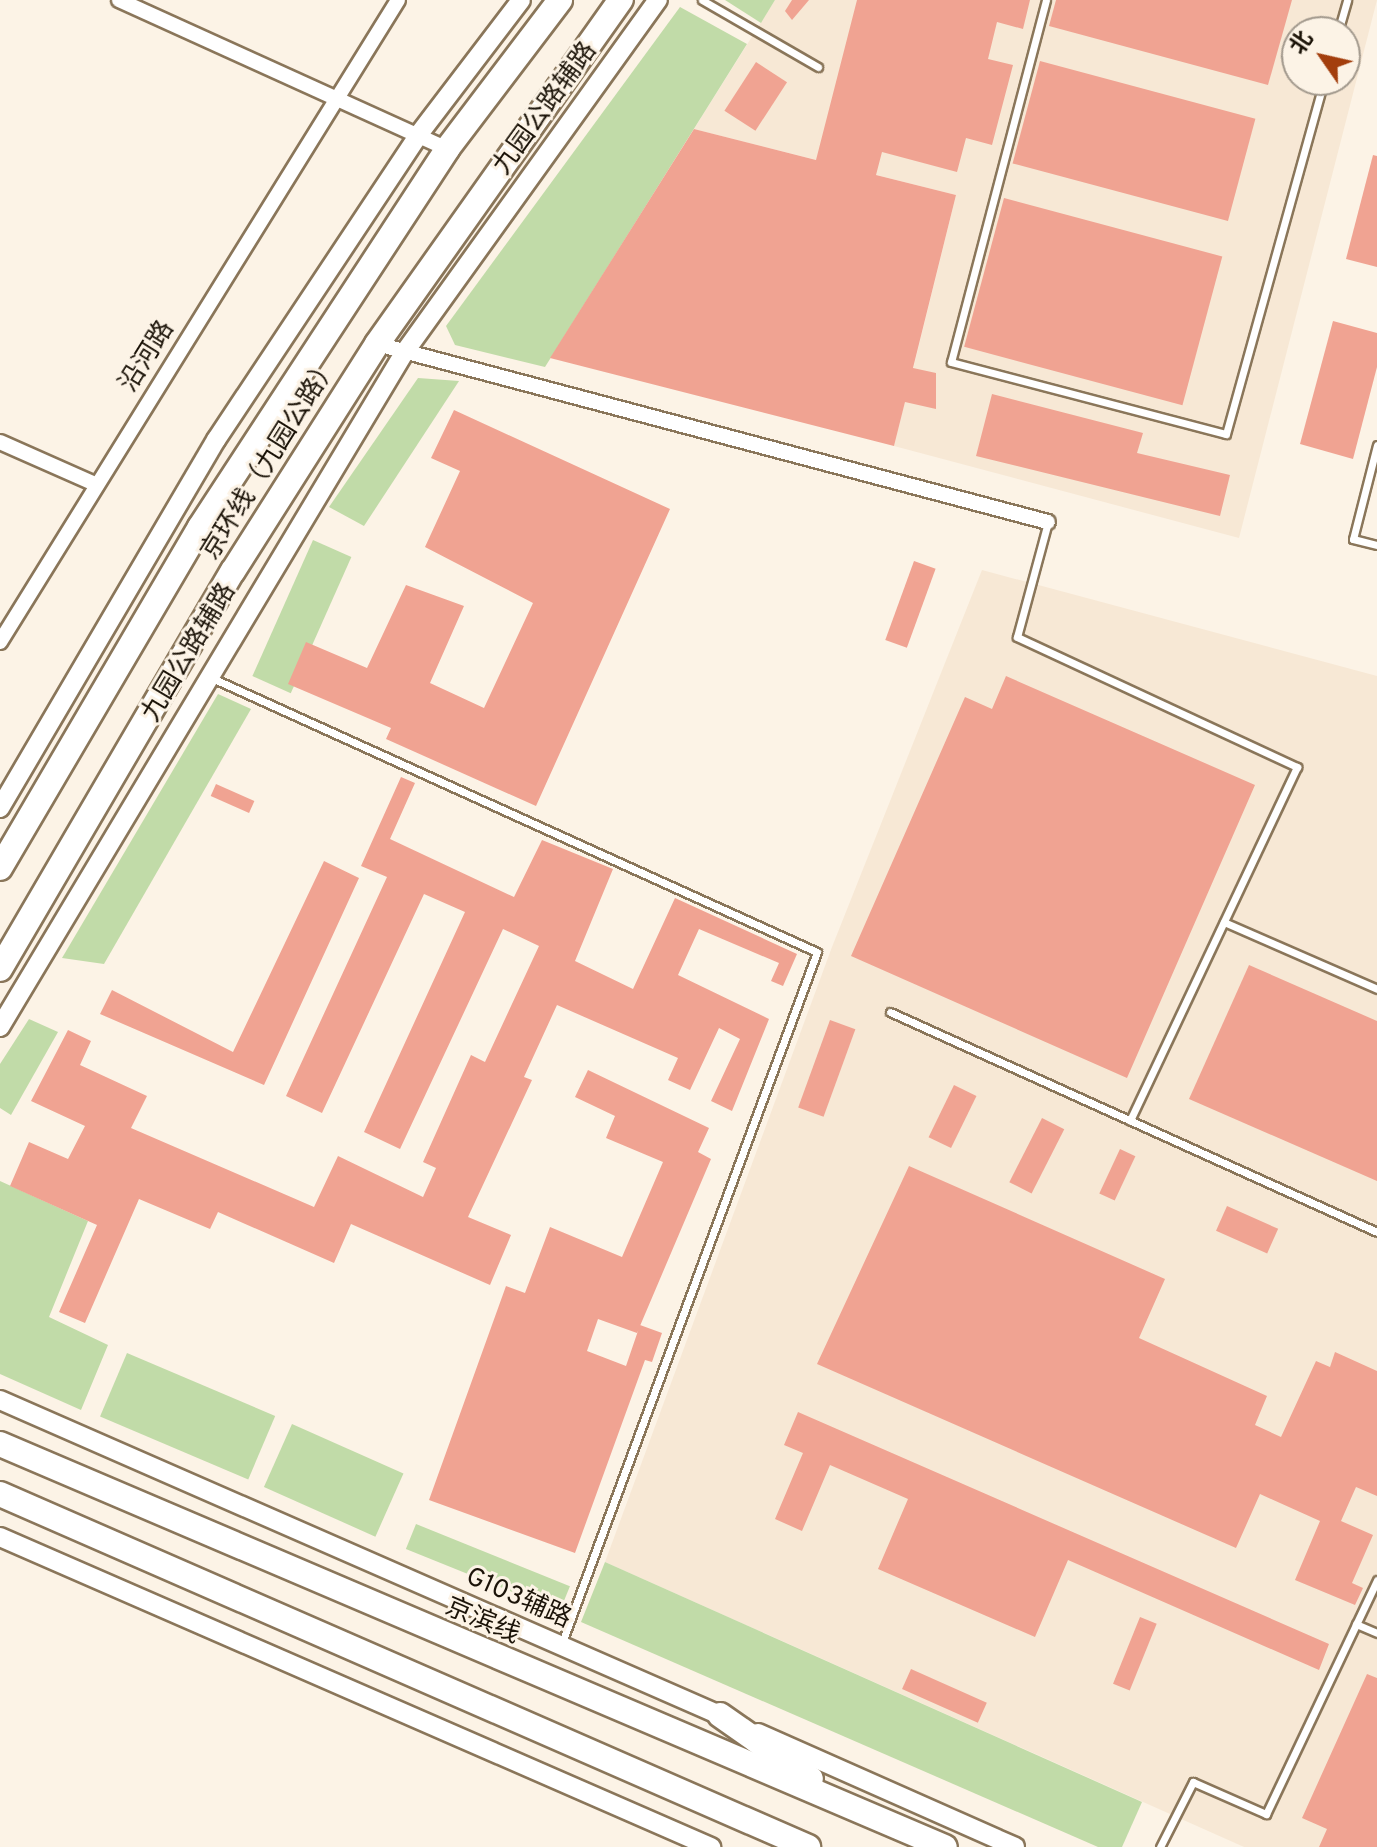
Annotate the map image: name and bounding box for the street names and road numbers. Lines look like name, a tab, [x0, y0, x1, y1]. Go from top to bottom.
street label: 九园公路辅路	[488, 37, 604, 181]
street label: 沿河路	[114, 316, 182, 398]
street label: 京环线（九园公路）	[196, 352, 346, 566]
street label: 九园公路辅路	[136, 578, 244, 728]
street label: G103辅路	[461, 1562, 575, 1636]
street label: 京滨线	[440, 1592, 524, 1652]

